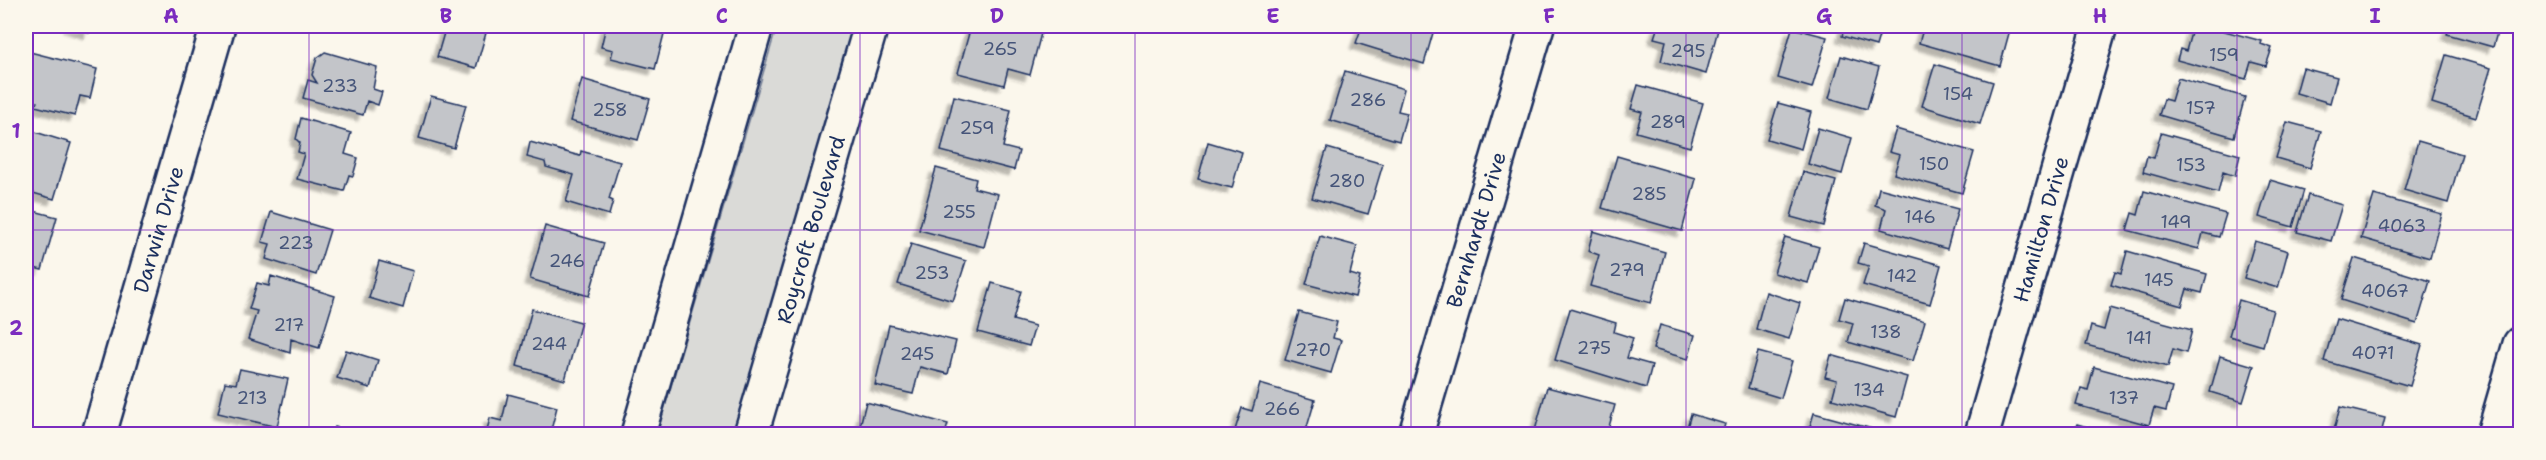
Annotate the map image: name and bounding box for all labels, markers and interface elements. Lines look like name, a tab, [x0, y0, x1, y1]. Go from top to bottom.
text: A	[163, 3, 179, 29]
text: B	[440, 3, 452, 29]
text: C	[716, 3, 728, 29]
text: D	[990, 3, 1004, 29]
text: E	[1266, 3, 1280, 29]
text: F	[1543, 3, 1555, 29]
text: G	[1816, 3, 1832, 29]
text: H	[2093, 3, 2107, 29]
text: I	[2369, 3, 2381, 29]
house number: 265	[983, 37, 1017, 61]
house number: 295	[1671, 39, 1706, 63]
house number: 159	[2209, 43, 2239, 67]
house number: 233	[322, 74, 358, 98]
house number: 154	[1943, 82, 1973, 106]
house number: 286	[1350, 88, 1386, 112]
house number: 157	[2186, 96, 2216, 120]
house number: 258	[592, 98, 628, 122]
house number: 289	[1650, 110, 1686, 134]
house number: 259	[959, 116, 995, 140]
text: 1	[11, 118, 21, 144]
street label: Roycroft Boulevard	[770, 132, 852, 327]
street label: Bernhardt Drive	[1440, 148, 1513, 311]
house number: 150	[1919, 152, 1949, 176]
street label: Hamilton Drive	[2007, 153, 2076, 306]
house number: 153	[2176, 153, 2206, 177]
street label: Darwin Drive	[127, 163, 190, 296]
house number: 280	[1329, 169, 1365, 193]
house number: 285	[1631, 182, 1667, 206]
house number: 255	[942, 200, 976, 224]
house number: 146	[1904, 205, 1936, 229]
house number: 149	[2160, 210, 2192, 234]
house number: 4063	[2378, 214, 2426, 238]
house number: 223	[278, 231, 314, 255]
house number: 246	[549, 249, 585, 273]
house number: 279	[1609, 258, 1645, 282]
house number: 253	[914, 261, 950, 285]
house number: 142	[1887, 264, 1917, 288]
house number: 145	[2144, 268, 2174, 292]
house number: 4067	[2361, 279, 2409, 303]
house number: 217	[274, 313, 304, 337]
text: 2	[9, 315, 23, 341]
house number: 138	[1870, 320, 1902, 344]
house number: 141	[2126, 326, 2152, 350]
house number: 244	[531, 332, 567, 356]
house number: 275	[1577, 336, 1611, 360]
house number: 270	[1295, 338, 1331, 362]
house number: 4071	[2351, 341, 2395, 365]
house number: 245	[900, 342, 934, 366]
house number: 134	[1853, 378, 1885, 402]
house number: 213	[237, 386, 267, 410]
house number: 137	[2109, 386, 2139, 410]
house number: 266	[1264, 397, 1300, 421]

